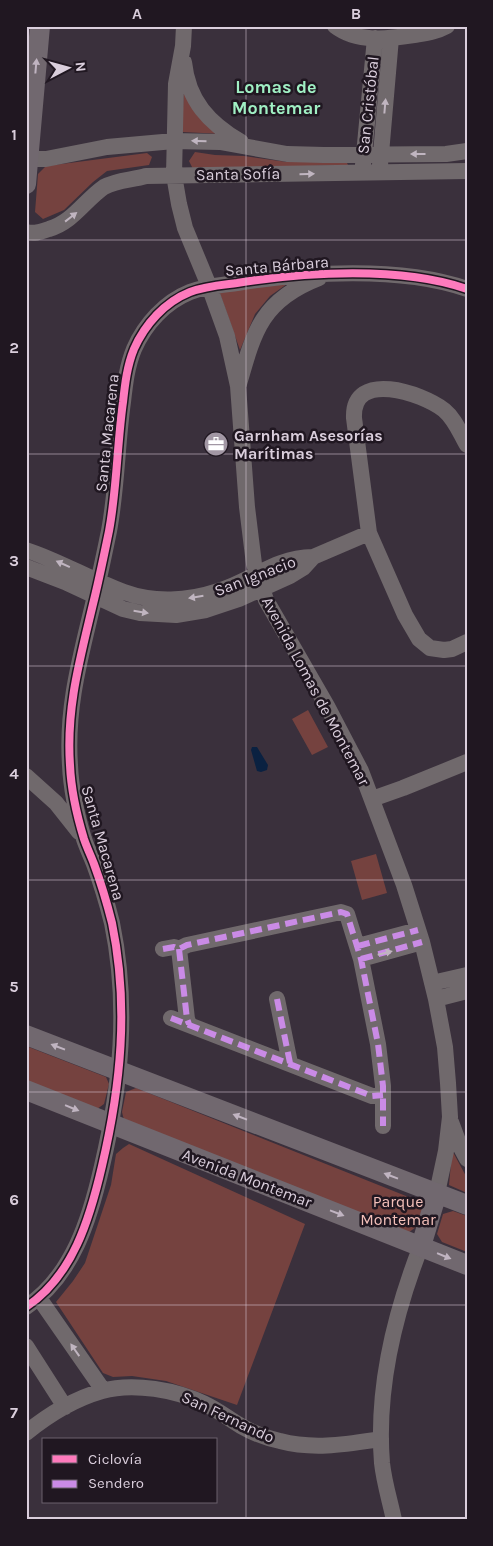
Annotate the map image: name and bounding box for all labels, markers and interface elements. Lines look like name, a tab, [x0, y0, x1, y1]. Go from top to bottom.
text: A	[132, 4, 142, 23]
text: B	[351, 4, 361, 23]
north arrow	[42, 42, 92, 92]
street label: San Cristóbal	[353, 55, 383, 155]
one-way arrow	[33, 58, 41, 74]
text: N	[71, 61, 89, 73]
district label: Lomas de Montemar	[232, 76, 320, 119]
one-way arrow	[381, 98, 389, 114]
text: 1	[11, 125, 17, 144]
one-way arrow	[190, 137, 206, 145]
one-way arrow	[410, 150, 426, 158]
street label: Santa Sofía	[196, 164, 280, 184]
one-way arrow	[300, 169, 316, 177]
one-way arrow	[64, 212, 77, 223]
street label: Santa Bárbara	[224, 252, 330, 280]
text: 2	[9, 338, 19, 357]
street label: Santa Macarena	[91, 373, 123, 493]
place label: Garnham Asesorías Marítimas	[234, 426, 383, 463]
office icon: Garnham Asesorías Marítimas	[203, 431, 229, 457]
text: 3	[9, 551, 19, 570]
street label: San Ignacio	[212, 552, 298, 600]
one-way arrow	[56, 560, 70, 568]
one-way arrow	[187, 593, 203, 601]
street label: Avenida Lomas de Montemar	[258, 593, 374, 789]
one-way arrow	[133, 609, 149, 617]
text: 4	[9, 764, 19, 783]
street label: Santa Macarena	[78, 783, 128, 903]
one-way arrow	[377, 949, 392, 957]
text: 5	[9, 977, 19, 996]
one-way arrow	[50, 1042, 65, 1050]
one-way arrow	[64, 1105, 79, 1113]
one-way arrow	[232, 1113, 247, 1120]
street label: Avenida Montemar	[179, 1145, 315, 1212]
one-way arrow	[383, 1172, 398, 1180]
text: 6	[9, 1190, 19, 1209]
park label: Parque Montemar	[360, 1192, 436, 1229]
one-way arrow	[329, 1210, 344, 1217]
one-way arrow	[437, 1252, 451, 1260]
one-way arrow	[70, 1344, 80, 1357]
street label: San Fernando	[179, 1387, 277, 1447]
text: 7	[10, 1403, 18, 1422]
legend	[42, 1438, 218, 1504]
text: Ciclovía	[88, 1450, 142, 1468]
text: Sendero	[88, 1474, 144, 1492]

